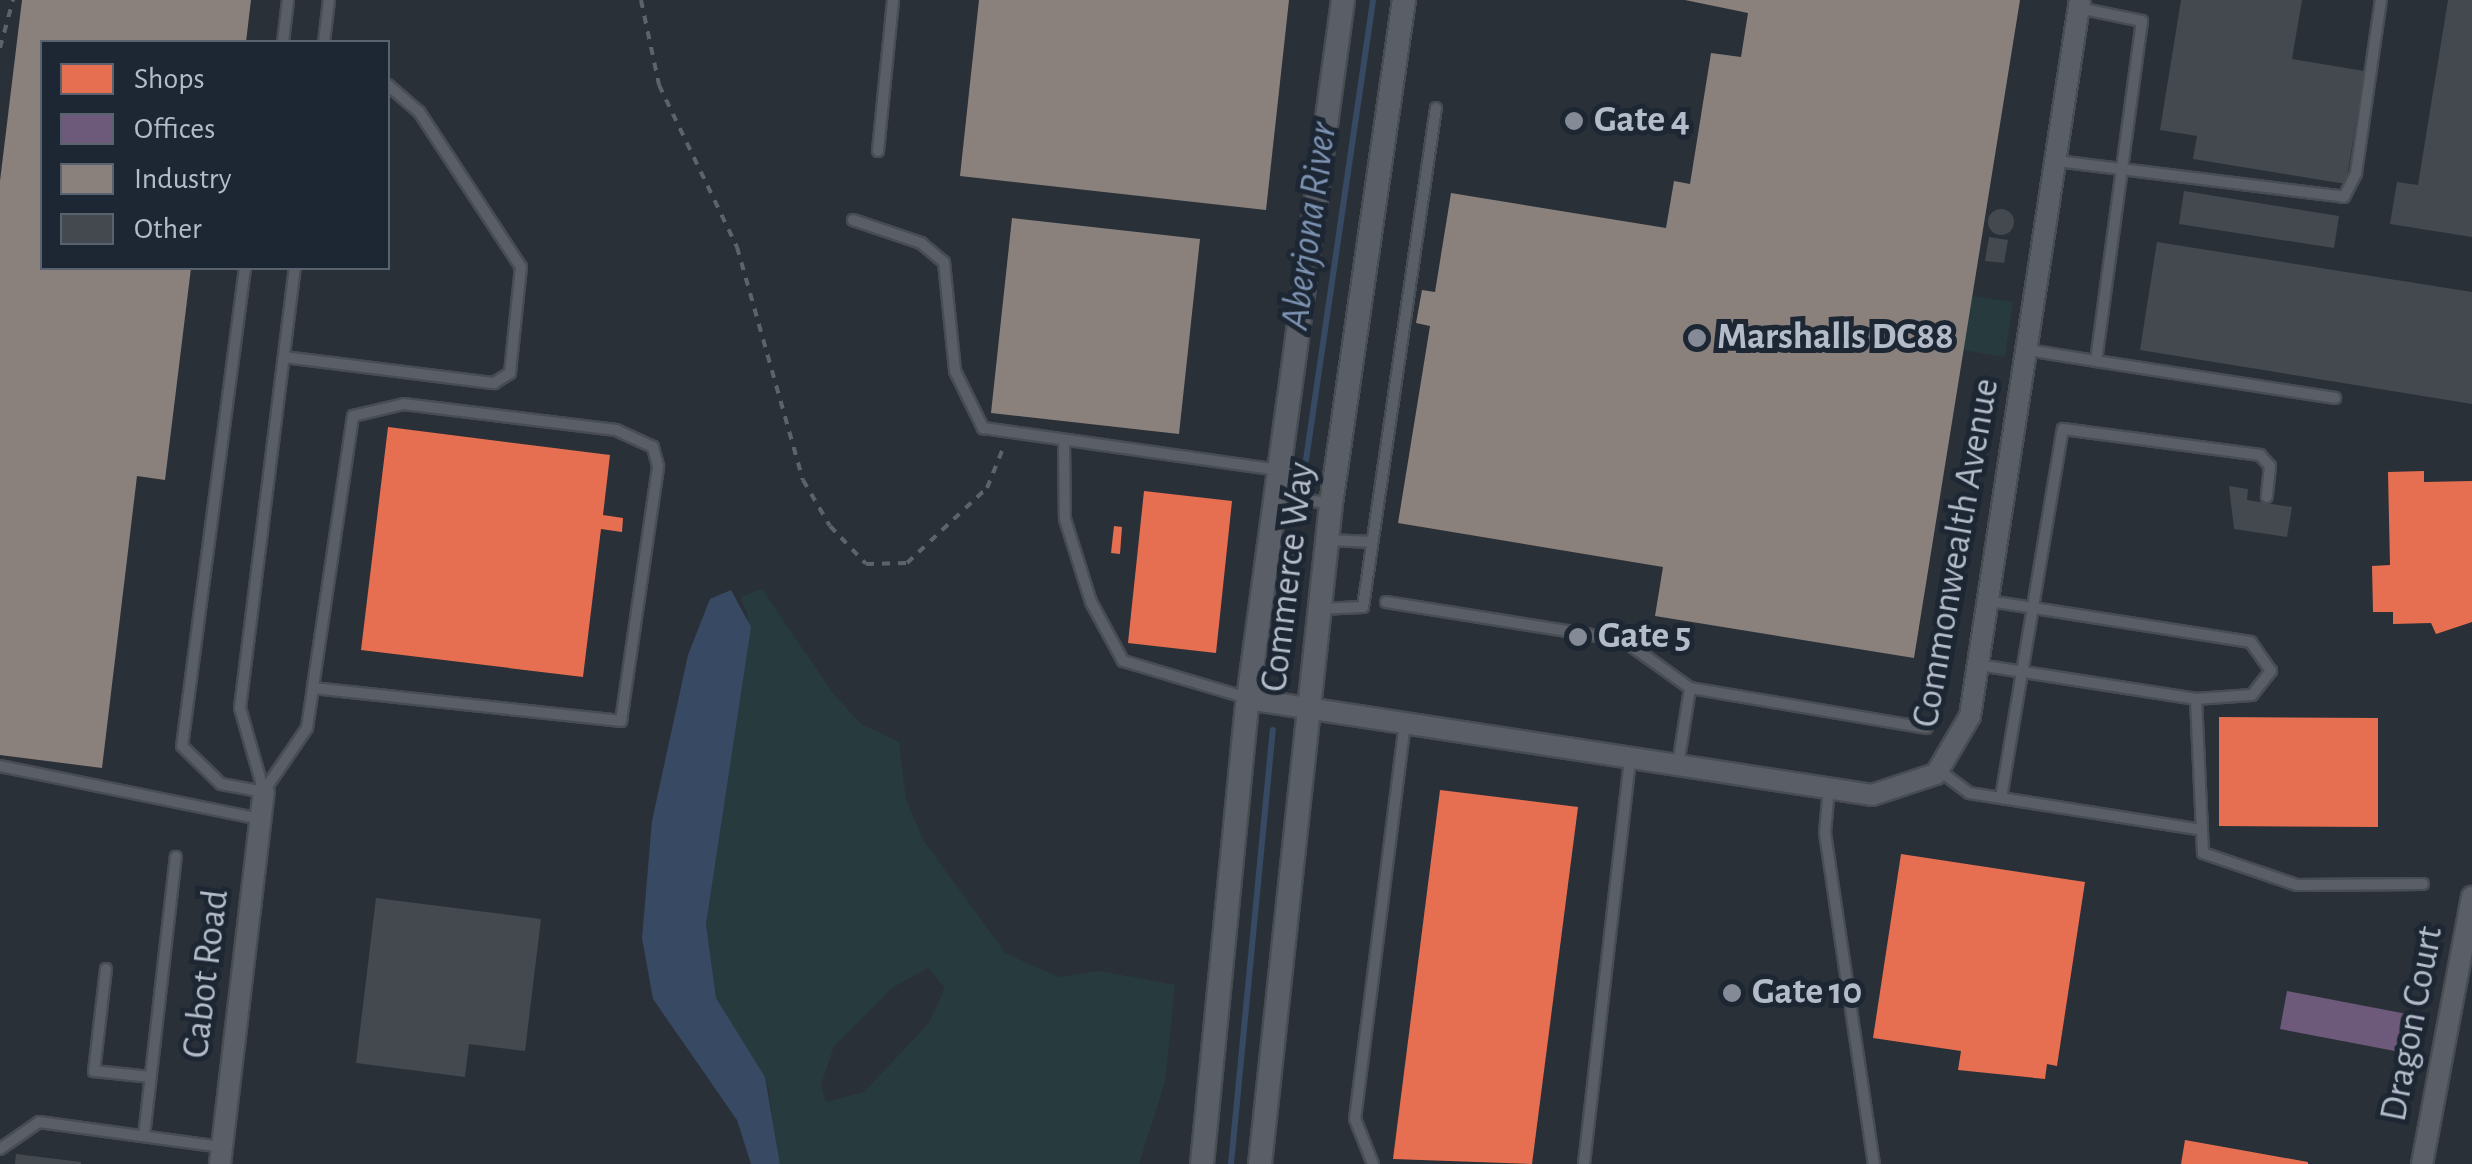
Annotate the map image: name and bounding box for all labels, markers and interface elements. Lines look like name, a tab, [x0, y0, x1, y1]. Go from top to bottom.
legend	[40, 40, 390, 270]
text: Shops	[134, 64, 205, 94]
place label: Gate 4	[1594, 98, 1690, 144]
marker: Gate 4	[1563, 110, 1585, 132]
text: Offices	[134, 114, 215, 144]
water label: Aberjona River	[1271, 119, 1347, 333]
text: Industry	[134, 164, 232, 194]
text: Other	[134, 214, 202, 244]
place label: Marshalls DC88	[1717, 315, 1954, 361]
marker: Marshalls DC88	[1686, 327, 1708, 349]
street label: Commonwealth Avenue	[1904, 375, 2010, 731]
street label: Commerce Way	[1252, 460, 1326, 694]
place label: Gate 5	[1598, 614, 1691, 660]
marker: Gate 5	[1567, 626, 1589, 648]
street label: Cabot Road	[174, 887, 240, 1061]
street label: Dragon Court	[2372, 923, 2454, 1125]
place label: Gate 10	[1752, 970, 1862, 1016]
marker: Gate 10	[1721, 982, 1743, 1004]

